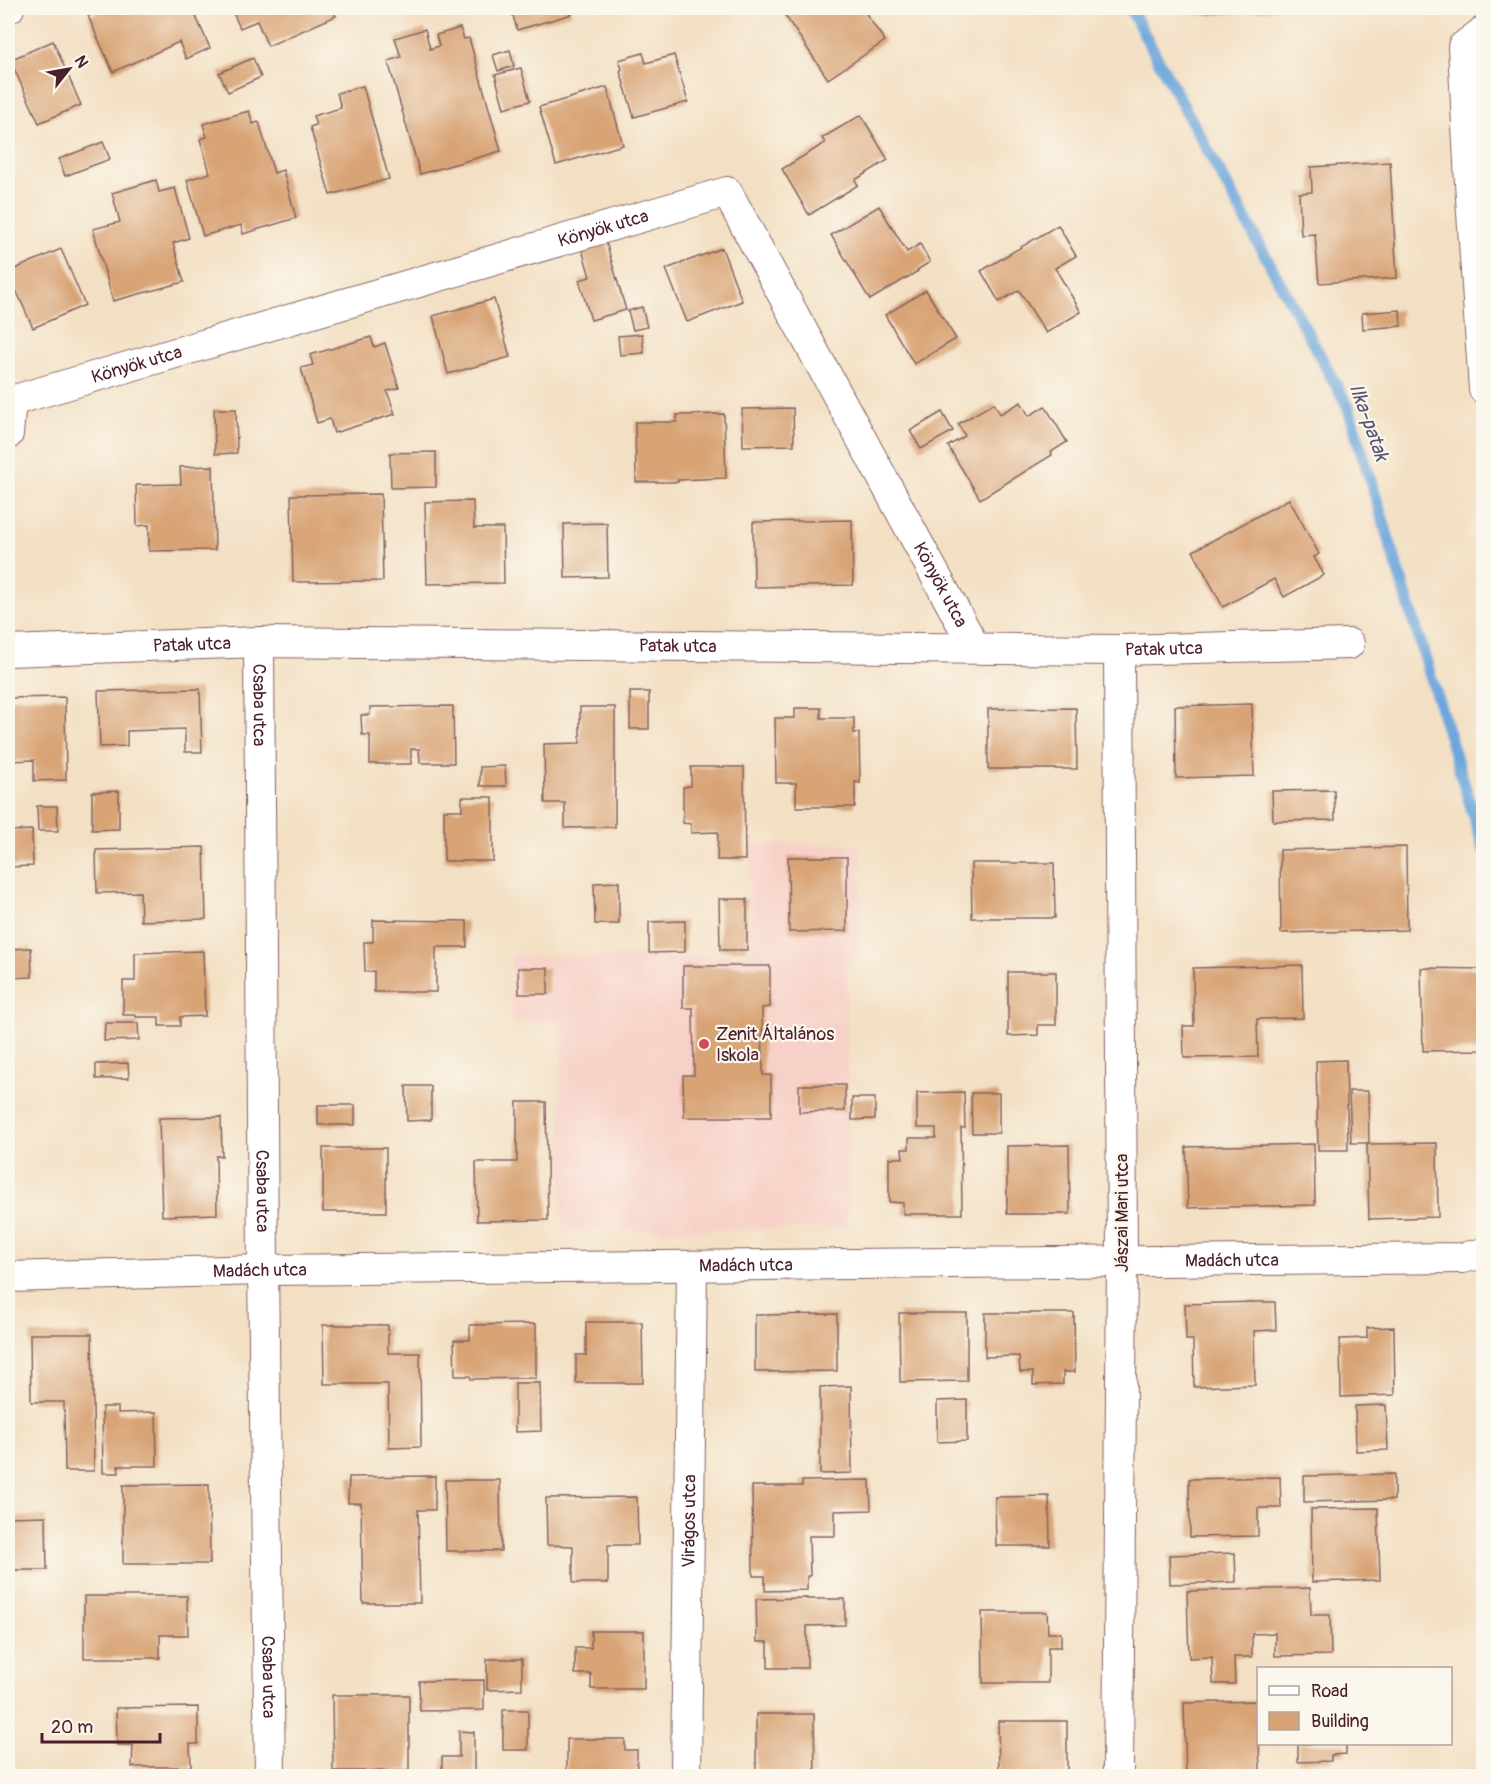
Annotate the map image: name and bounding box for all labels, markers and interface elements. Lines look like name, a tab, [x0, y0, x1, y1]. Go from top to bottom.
north arrow	[39, 39, 99, 99]
text: N	[70, 52, 92, 72]
street label: Könyök utca	[555, 204, 651, 252]
street label: Könyök utca	[89, 340, 185, 388]
water label: Ilka-patak	[1344, 380, 1395, 466]
street label: Könyök utca	[908, 538, 973, 631]
street label: Patak utca	[153, 632, 231, 657]
street label: Patak utca	[639, 634, 717, 658]
street label: Patak utca	[1125, 636, 1203, 661]
street label: Csaba utca	[248, 664, 271, 746]
place label: Zenit Általános Iskola	[716, 1023, 834, 1067]
marker: Zenit Általános Iskola	[697, 1037, 711, 1051]
street label: Csaba utca	[251, 1150, 274, 1232]
street label: Jászai Mari utca	[1111, 1154, 1134, 1272]
street label: Madách utca	[1185, 1248, 1279, 1272]
street label: Madách utca	[699, 1253, 793, 1277]
street label: Madách utca	[213, 1258, 307, 1283]
street label: Virágos utca	[677, 1474, 701, 1568]
street label: Csaba utca	[257, 1636, 281, 1718]
legend	[1257, 1667, 1452, 1745]
text: Road	[1311, 1680, 1348, 1703]
scale bar	[42, 1706, 160, 1744]
text: Building	[1311, 1710, 1369, 1733]
text: 20 m	[51, 1716, 93, 1739]

